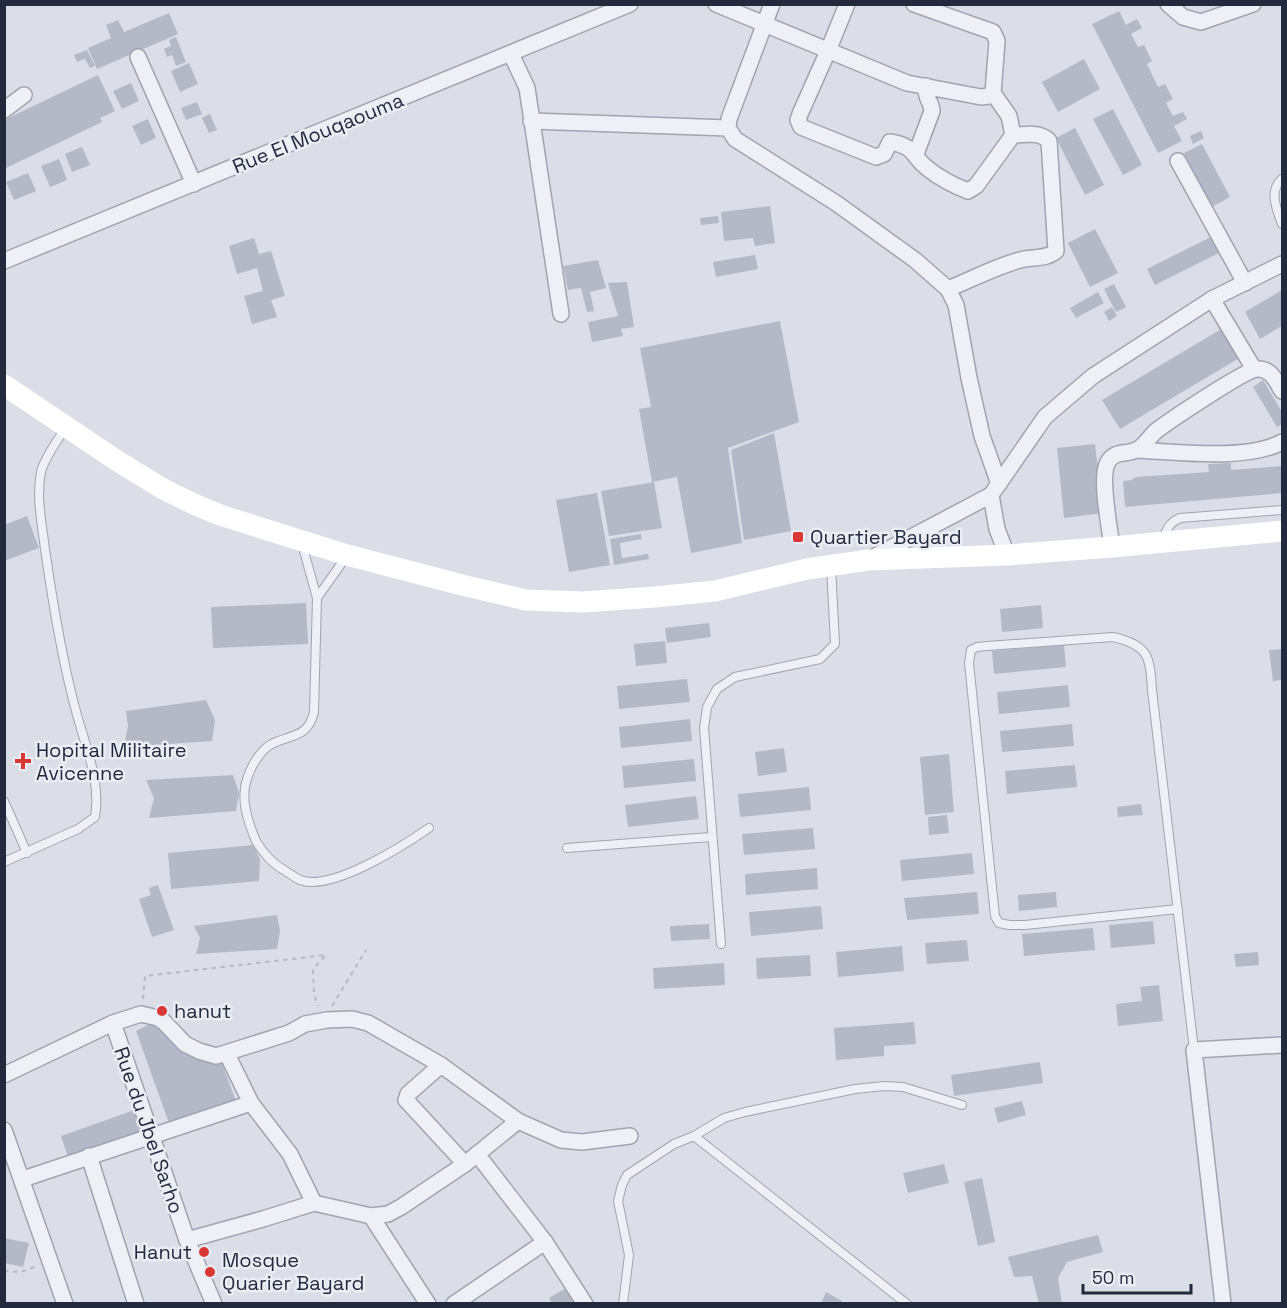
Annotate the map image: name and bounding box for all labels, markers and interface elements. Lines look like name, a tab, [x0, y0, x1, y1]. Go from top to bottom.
street label: Rue El Mouqaouma	[229, 87, 407, 179]
place label: Quartier Bayard	[810, 524, 962, 550]
marker: Quartier Bayard	[791, 530, 805, 544]
place label: Hopital Militaire Avicenne	[36, 737, 187, 786]
marker: Hopital Militaire Avicenne	[14, 752, 32, 770]
place label: hanut	[174, 998, 231, 1024]
marker: hanut	[155, 1004, 169, 1018]
street label: Rue du Jbel Sarho	[108, 1043, 190, 1217]
place label: Hanut	[134, 1239, 192, 1265]
marker: Hanut	[197, 1245, 211, 1259]
place label: Mosque Quarier Bayard	[222, 1247, 364, 1296]
scale bar	[1083, 1257, 1191, 1295]
marker: Mosque Quarier Bayard	[203, 1265, 217, 1279]
text: 50 m	[1092, 1266, 1134, 1289]

